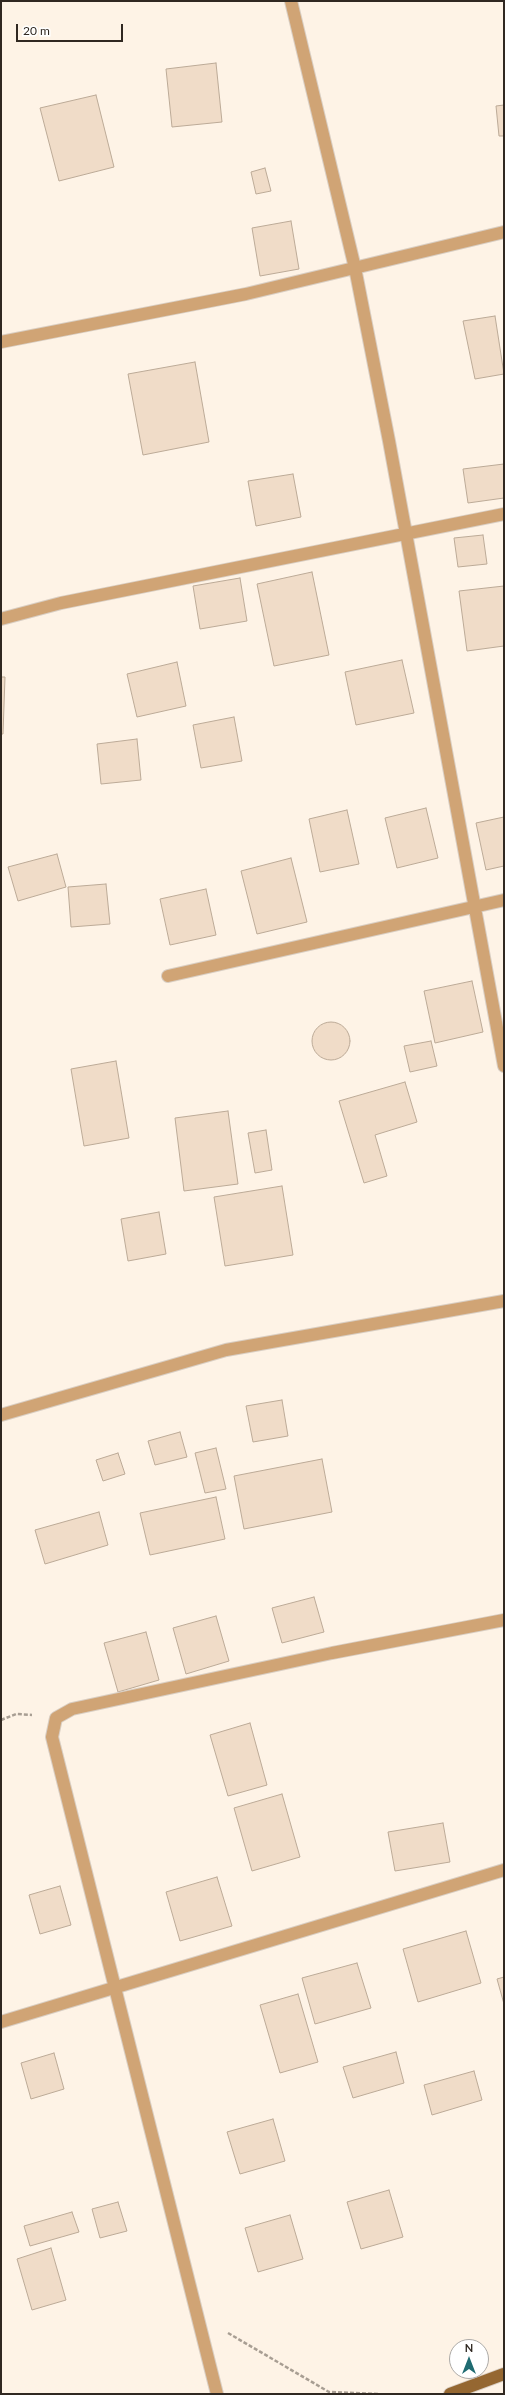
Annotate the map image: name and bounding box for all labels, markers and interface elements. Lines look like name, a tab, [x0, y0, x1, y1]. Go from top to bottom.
scale bar	[18, 16, 125, 42]
text: 20 m	[23, 23, 50, 38]
north arrow	[449, 2339, 489, 2379]
text: N	[465, 2341, 473, 2354]

